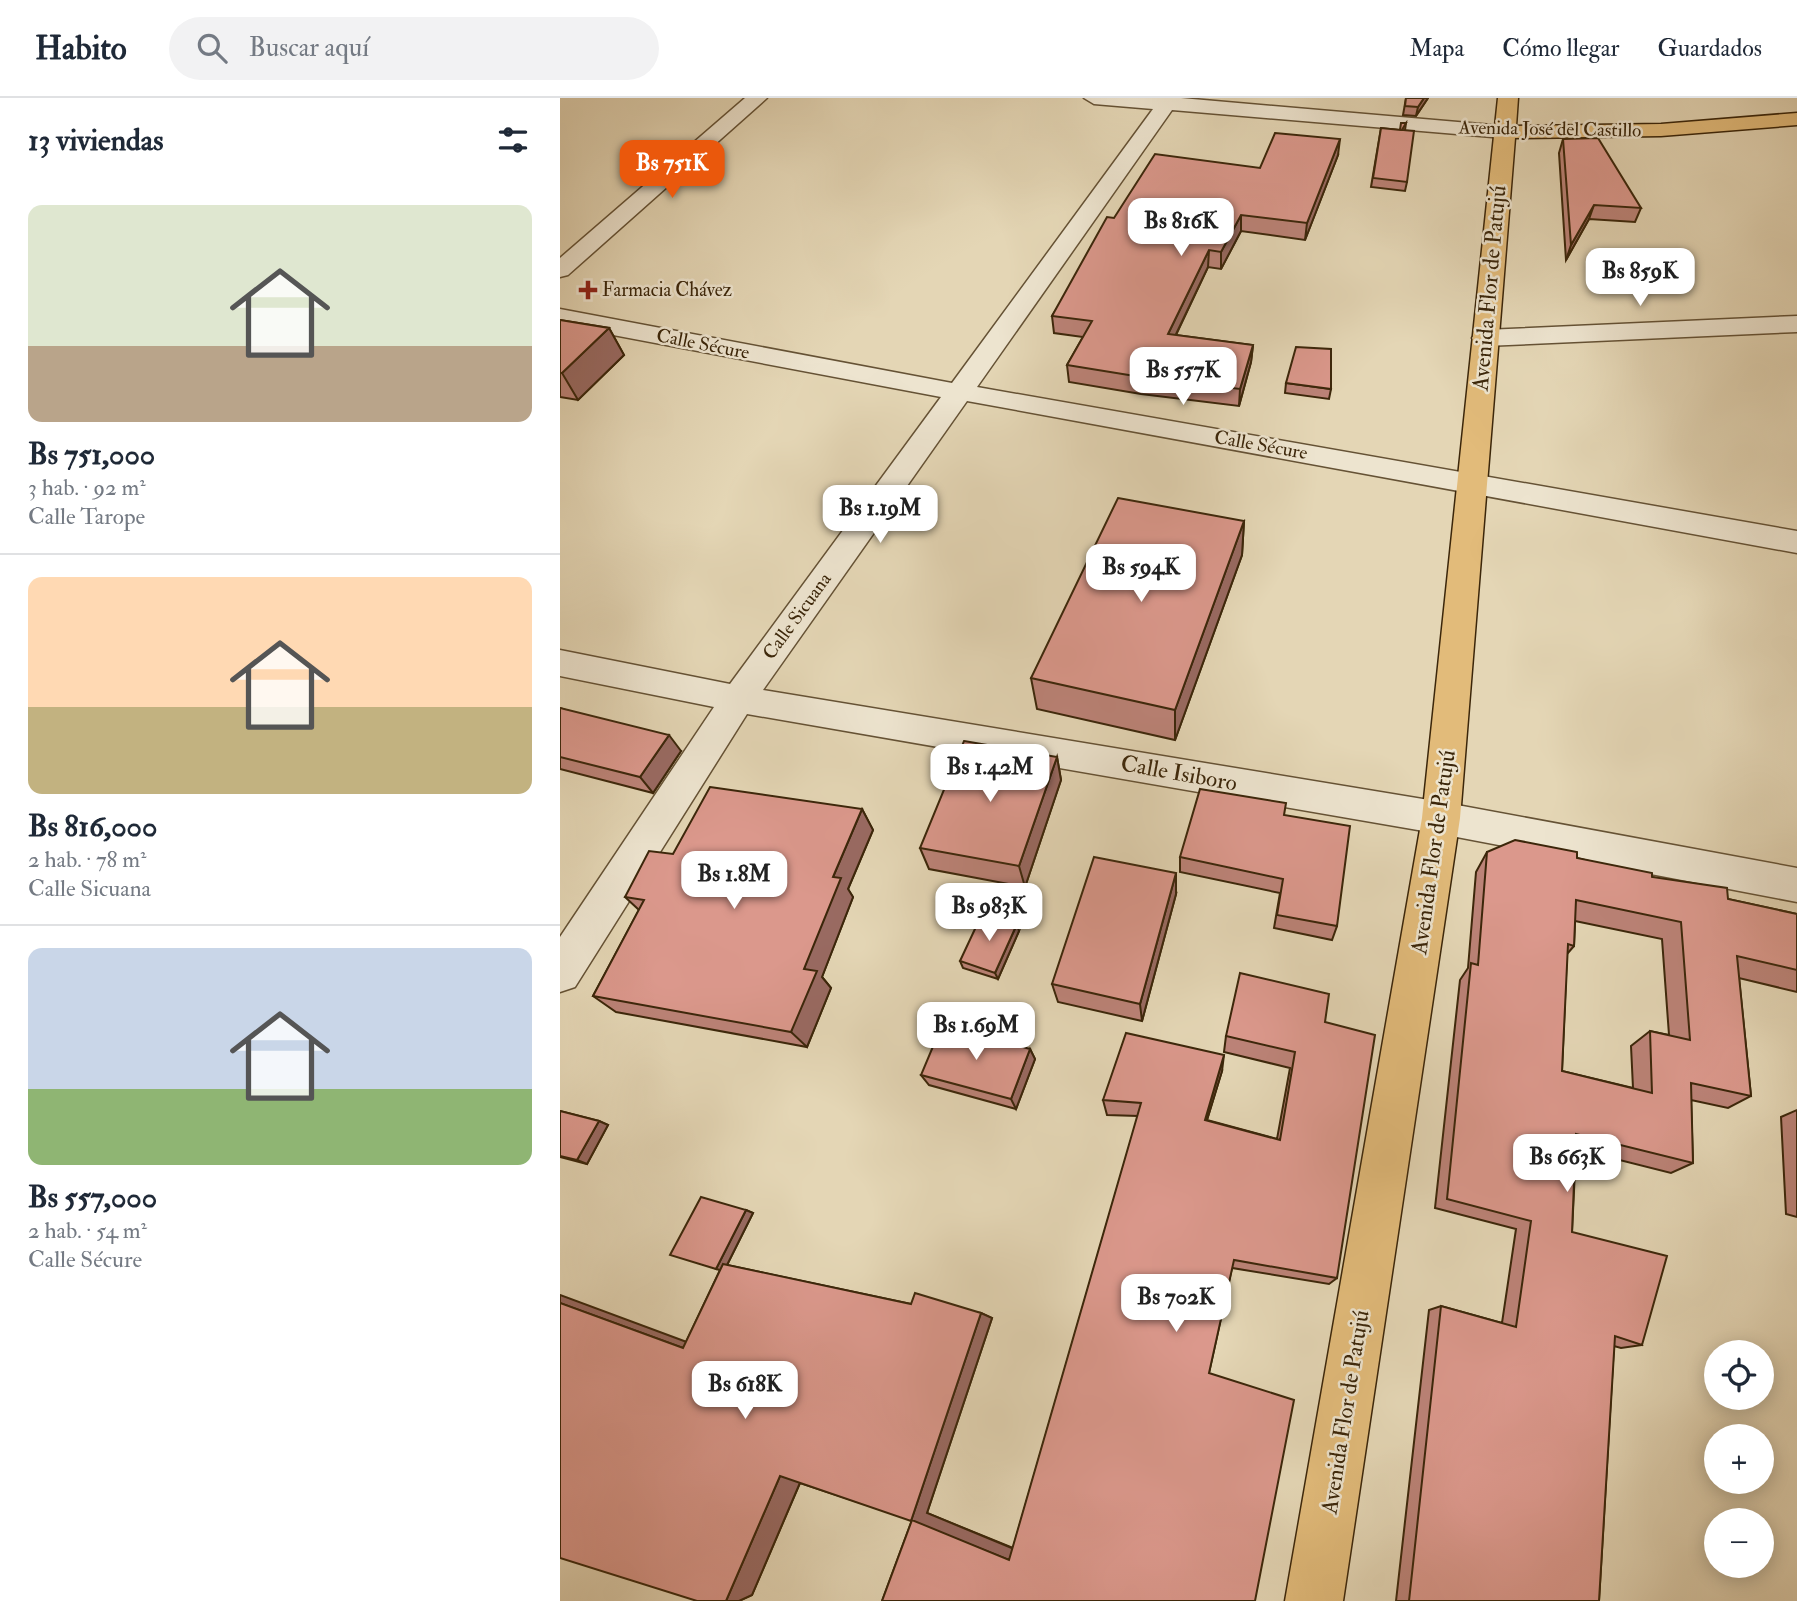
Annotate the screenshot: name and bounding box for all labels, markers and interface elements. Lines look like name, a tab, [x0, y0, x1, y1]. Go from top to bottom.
search box	[169, 17, 659, 80]
text: Habito	[35, 28, 127, 69]
icon: search	[193, 29, 231, 67]
text: Buscar aquí	[249, 32, 369, 64]
text: Mapa	[1409, 33, 1464, 64]
text: Cómo llegar	[1502, 33, 1619, 64]
text: Guardados	[1657, 33, 1762, 64]
street label: Avenida José del Castillo	[1457, 115, 1642, 143]
icon: filters	[494, 121, 532, 159]
text: 13 viviendas	[28, 122, 163, 159]
pin: Bs 751K	[607, 140, 737, 200]
text: Bs 751K	[636, 148, 708, 177]
street label: Avenida Flor de Patujú	[1465, 184, 1512, 393]
pin: Bs 816K	[1116, 198, 1246, 258]
text: Bs 816K	[1144, 206, 1218, 235]
pin: Bs 859K	[1575, 248, 1705, 308]
icon: home	[217, 250, 343, 376]
text: Bs 859K	[1602, 256, 1678, 285]
place label: Farmacia Chávez	[602, 278, 732, 302]
marker: Farmacia Chávez	[580, 282, 596, 298]
street label: Calle Sécure	[654, 323, 752, 365]
pin: Bs 557K	[1118, 348, 1248, 407]
text: Bs 557K	[1146, 355, 1220, 384]
street label: Calle Sécure	[1213, 425, 1310, 465]
text: Bs 751,000	[28, 436, 155, 473]
text: 3 hab. · 92 m²	[28, 473, 146, 502]
pin: Bs 1.19M	[808, 486, 952, 545]
text: Bs 1.19M	[839, 493, 921, 522]
text: Calle Tarope	[28, 502, 145, 531]
pin: Bs 594K	[1076, 545, 1206, 604]
text: Bs 594K	[1102, 552, 1180, 581]
street label: Calle Sicuana	[757, 568, 837, 664]
icon: home	[217, 622, 343, 748]
pin: Bs 1.42M	[918, 744, 1062, 804]
street label: Avenida Flor de Patujú	[1404, 748, 1462, 957]
street label: Calle Isiboro	[1119, 749, 1239, 797]
text: Bs 1.42M	[946, 752, 1034, 781]
text: Bs 816,000	[28, 808, 157, 845]
text: 2 hab. · 78 m²	[28, 845, 146, 874]
pin: Bs 1.8M	[669, 852, 799, 911]
text: Bs 1.8M	[697, 859, 771, 888]
text: Calle Sicuana	[28, 874, 151, 903]
pin: Bs 983K	[924, 884, 1054, 943]
text: Bs 983K	[951, 891, 1027, 920]
icon: home	[217, 993, 343, 1119]
pin: Bs 1.69M	[904, 1002, 1048, 1062]
text: Bs 1.69M	[933, 1010, 1019, 1039]
pin: Bs 663K	[1502, 1134, 1632, 1194]
text: Bs 663K	[1529, 1142, 1605, 1171]
text: Bs 557,000	[28, 1179, 157, 1216]
text: 2 hab. · 54 m²	[28, 1216, 147, 1245]
text: Calle Sécure	[28, 1245, 142, 1274]
pin: Bs 702K	[1111, 1274, 1241, 1334]
text: Bs 702K	[1137, 1282, 1215, 1311]
street label: Avenida Flor de Patujú	[1314, 1308, 1375, 1517]
map controls	[1704, 1340, 1774, 1578]
button: locate	[1704, 1340, 1774, 1410]
pin: Bs 618K	[680, 1362, 810, 1421]
text: Bs 618K	[708, 1369, 782, 1398]
button: +	[1704, 1424, 1774, 1494]
button: −	[1704, 1508, 1774, 1578]

